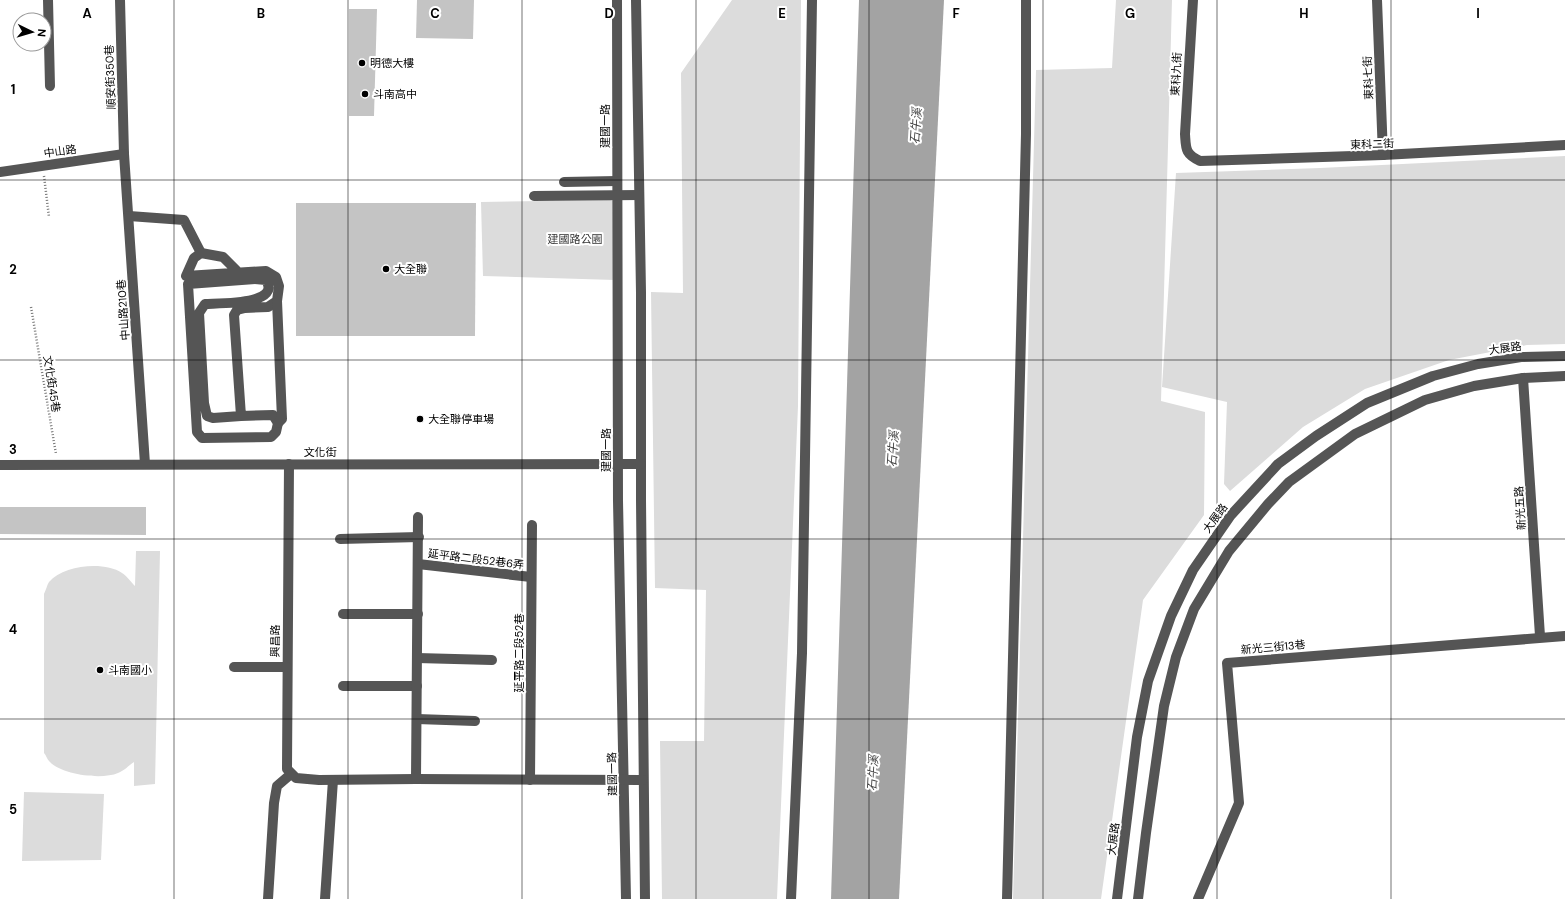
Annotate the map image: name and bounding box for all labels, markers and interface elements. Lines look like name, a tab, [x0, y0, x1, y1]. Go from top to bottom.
text: A	[82, 5, 92, 22]
text: B	[257, 5, 265, 22]
text: C	[430, 5, 440, 22]
text: D	[604, 5, 614, 22]
text: E	[778, 5, 786, 22]
text: F	[952, 5, 960, 22]
text: G	[1125, 5, 1135, 22]
text: H	[1299, 5, 1309, 22]
text: I	[1476, 5, 1480, 22]
north arrow	[12, 12, 52, 52]
text: N	[35, 28, 49, 37]
street label: 順安街350巷	[102, 44, 118, 110]
street label: 東科九街	[1168, 52, 1184, 96]
place label: 明德大樓	[370, 56, 414, 70]
street label: 東科七街	[1360, 56, 1376, 100]
marker: 明德大樓	[357, 58, 367, 68]
text: 1	[11, 81, 15, 98]
place label: 斗南高中	[373, 87, 417, 101]
marker: 斗南高中	[360, 89, 370, 99]
street label: 建國一路	[598, 104, 612, 148]
water label: 石牛溪	[907, 105, 925, 145]
street label: 東科二街	[1350, 136, 1394, 152]
street label: 中山路	[43, 142, 77, 160]
park label: 建國路公園	[548, 232, 603, 246]
text: 2	[9, 261, 17, 278]
place label: 大全聯	[394, 262, 427, 276]
marker: 大全聯	[381, 264, 391, 274]
street label: 中山路210巷	[114, 279, 132, 341]
street label: 大展路	[1488, 339, 1522, 357]
street label: 文化街45巷	[41, 355, 63, 413]
place label: 大全聯停車場	[428, 412, 494, 426]
marker: 大全聯停車場	[415, 414, 425, 424]
street label: 建國一路	[599, 428, 613, 472]
water label: 石牛溪	[884, 428, 902, 468]
text: 3	[9, 441, 17, 458]
street label: 文化街	[304, 445, 337, 459]
street label: 新光五路	[1511, 486, 1529, 530]
street label: 大展路	[1200, 501, 1230, 535]
street label: 延平路二段52巷6弄	[427, 546, 525, 572]
street label: 延平路二段52巷	[512, 614, 526, 692]
text: 4	[9, 621, 17, 638]
street label: 興昌路	[268, 624, 282, 658]
street label: 新光三街13巷	[1240, 637, 1306, 657]
place label: 斗南國小	[108, 663, 152, 677]
marker: 斗南國小	[95, 665, 105, 675]
street label: 建國一路	[605, 752, 619, 796]
water label: 石牛溪	[864, 753, 882, 791]
text: 5	[9, 801, 17, 818]
street label: 大展路	[1104, 822, 1122, 856]

